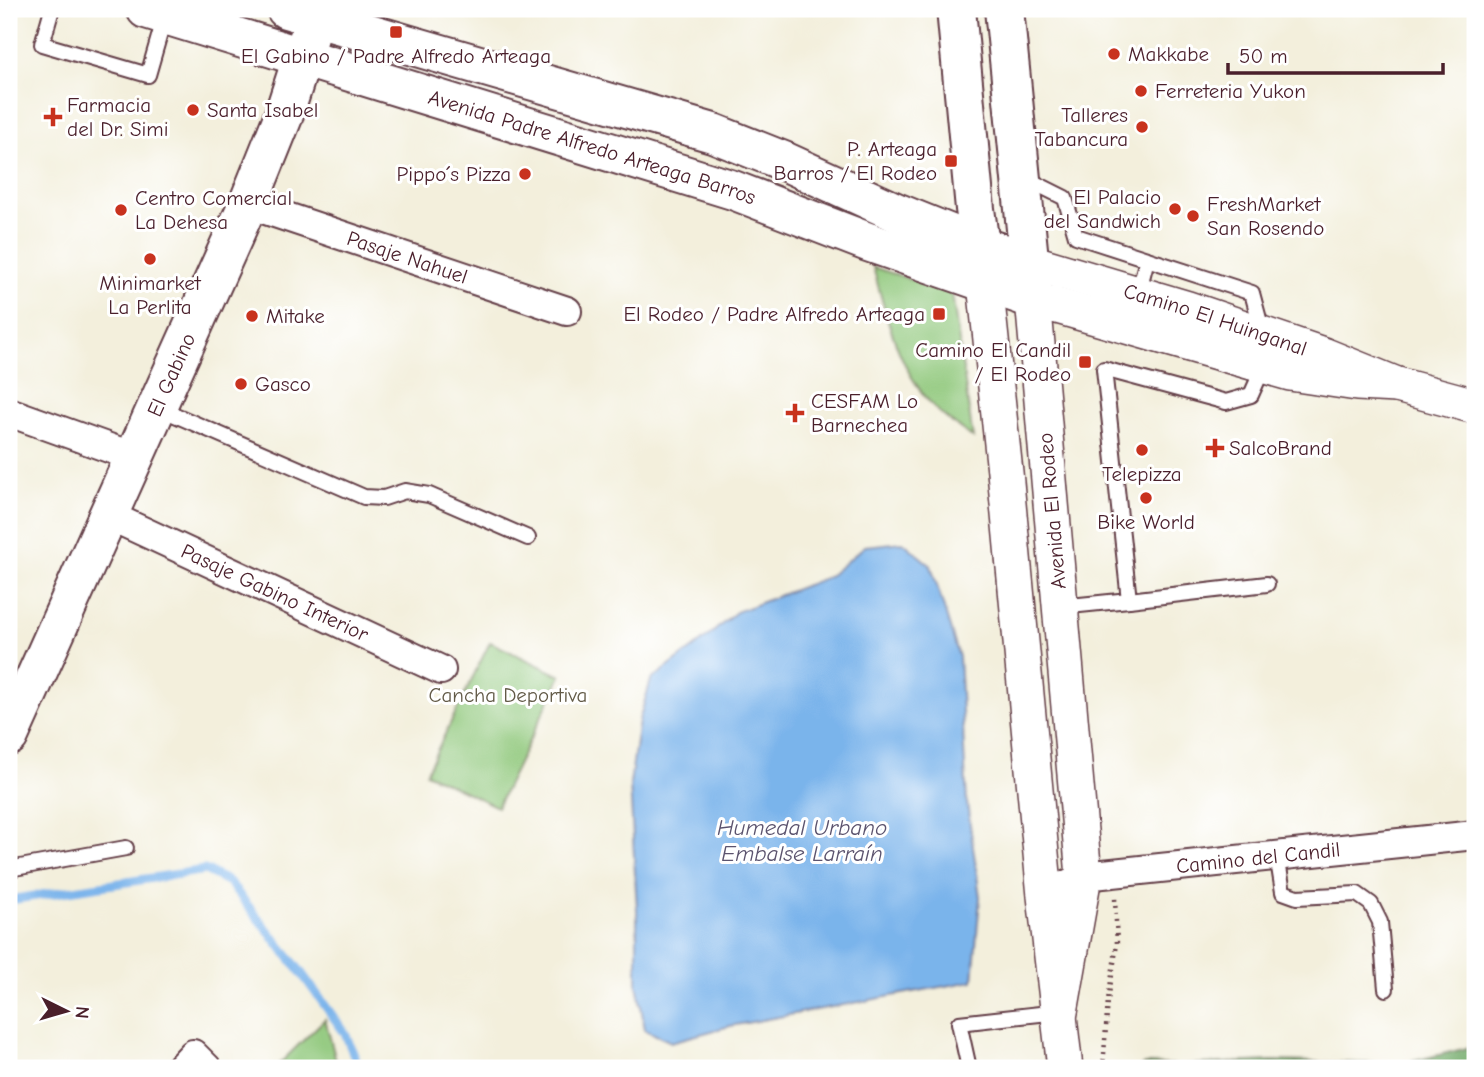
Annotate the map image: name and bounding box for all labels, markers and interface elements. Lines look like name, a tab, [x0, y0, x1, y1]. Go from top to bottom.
marker: El Gabino / Padre Alfredo Arteaga	[388, 24, 404, 40]
scale bar	[1228, 32, 1444, 76]
place label: Makkabe	[1128, 42, 1209, 66]
place label: El Gabino / Padre Alfredo Arteaga	[241, 44, 551, 68]
text: 50 m	[1239, 44, 1288, 68]
marker: Makkabe	[1106, 46, 1122, 62]
place label: Ferreteria Yukon	[1155, 79, 1306, 103]
marker: Ferreteria Yukon	[1133, 83, 1149, 99]
street label: Avenida Padre Alfredo Arteaga Barros	[426, 85, 759, 210]
place label: Farmacia del Dr. Simi	[67, 93, 168, 141]
place label: Santa Isabel	[207, 98, 318, 122]
marker: Santa Isabel	[185, 102, 201, 118]
place label: Talleres Tabancura	[1035, 103, 1128, 151]
marker: Farmacia del Dr. Simi	[45, 109, 61, 125]
marker: Talleres Tabancura	[1134, 119, 1150, 135]
place label: P. Arteaga Barros / El Rodeo	[774, 137, 937, 185]
marker: P. Arteaga Barros / El Rodeo	[943, 153, 959, 169]
place label: Pippo´s Pizza	[396, 162, 511, 186]
marker: Pippo´s Pizza	[517, 166, 533, 182]
place label: El Palacio del Sandwich	[1044, 185, 1161, 233]
place label: Centro Comercial La Dehesa	[135, 186, 292, 234]
place label: FreshMarket San Rosendo	[1207, 192, 1324, 240]
marker: El Palacio del Sandwich	[1167, 201, 1183, 217]
marker: Centro Comercial La Dehesa	[113, 202, 129, 218]
marker: FreshMarket San Rosendo	[1185, 208, 1201, 224]
street label: Pasaje Nahuel	[344, 226, 471, 289]
marker: Minimarket La Perlita	[142, 251, 158, 267]
place label: Minimarket La Perlita	[99, 271, 202, 319]
street label: Camino El Huinganal	[1121, 279, 1310, 361]
place label: El Rodeo / Padre Alfredo Arteaga	[623, 302, 925, 326]
place label: Mitake	[266, 304, 325, 328]
marker: El Rodeo / Padre Alfredo Arteaga	[931, 306, 947, 322]
marker: Mitake	[244, 308, 260, 324]
street label: El Gabino	[142, 329, 200, 420]
place label: Camino El Candil / El Rodeo	[915, 338, 1071, 386]
marker: Camino El Candil / El Rodeo	[1077, 354, 1093, 370]
place label: Gasco	[255, 372, 311, 396]
marker: Gasco	[233, 376, 249, 392]
place label: CESFAM Lo Barnechea	[811, 389, 918, 437]
marker: CESFAM Lo Barnechea	[785, 403, 805, 423]
street label: Avenida El Rodeo	[1033, 432, 1071, 590]
place label: SalcoBrand	[1229, 436, 1332, 460]
marker: SalcoBrand	[1207, 440, 1223, 456]
marker: Telepizza	[1134, 442, 1150, 458]
place label: Telepizza	[1102, 462, 1182, 486]
marker: Bike World	[1138, 490, 1154, 506]
place label: Bike World	[1097, 510, 1195, 534]
street label: Pasaje Gabino Interior	[177, 539, 373, 647]
park label: Cancha Deportiva	[429, 683, 587, 707]
water label: Humedal Urbano Embalse Larraín	[717, 814, 887, 867]
street label: Camino del Candil	[1175, 837, 1341, 878]
north arrow	[32, 976, 102, 1046]
text: N	[70, 1005, 93, 1020]

